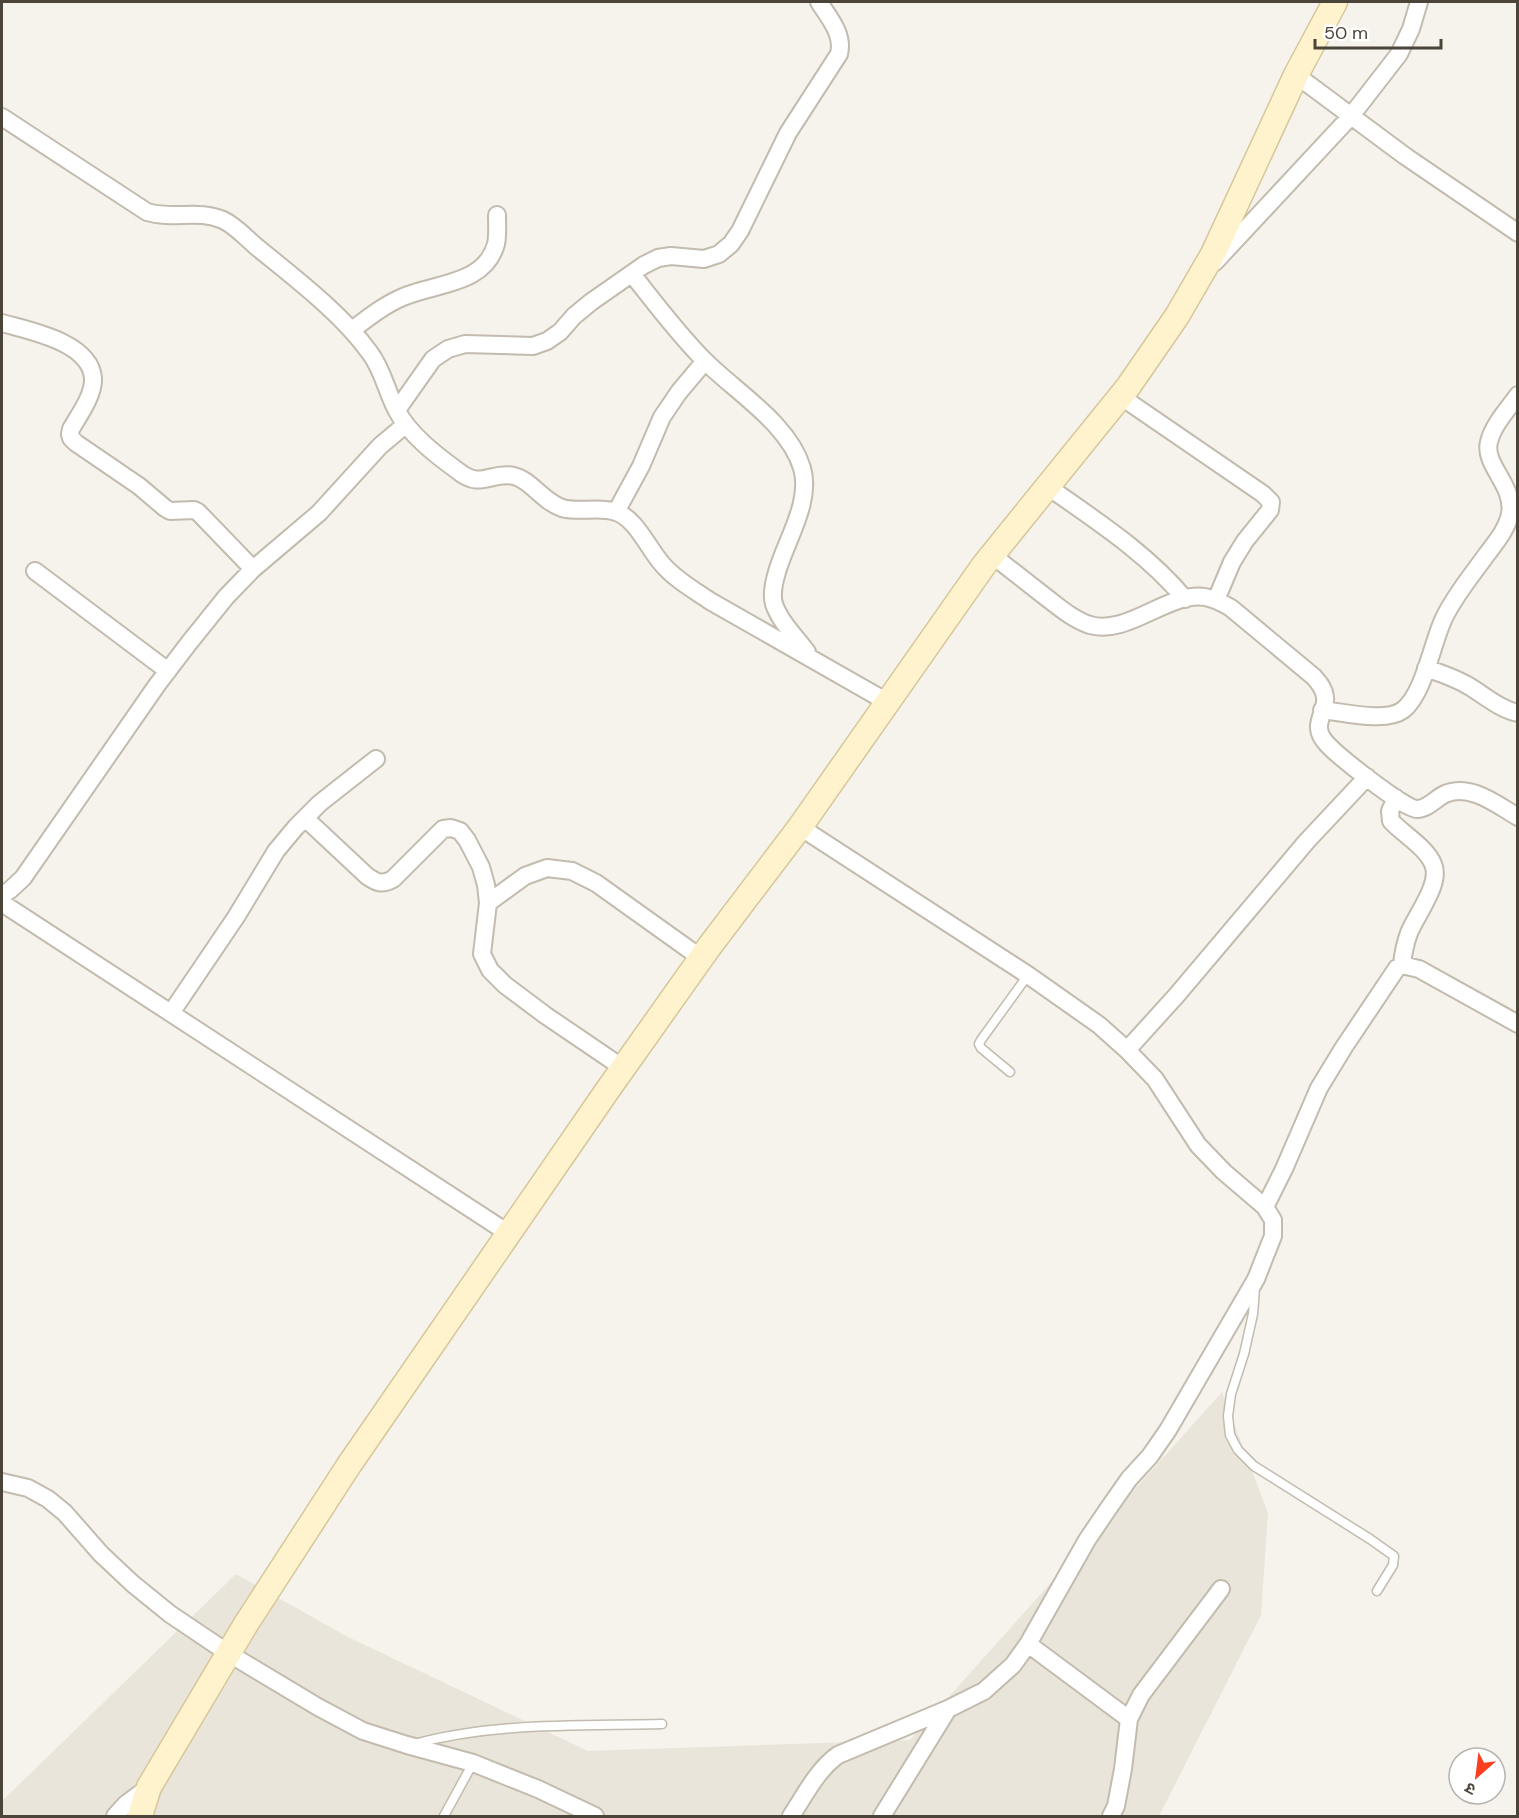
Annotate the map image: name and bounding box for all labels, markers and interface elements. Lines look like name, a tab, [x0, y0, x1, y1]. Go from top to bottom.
scale bar	[1315, 12, 1441, 50]
text: 50 m	[1324, 21, 1368, 45]
north arrow	[1447, 1746, 1507, 1806]
text: उ	[1461, 1777, 1479, 1800]

